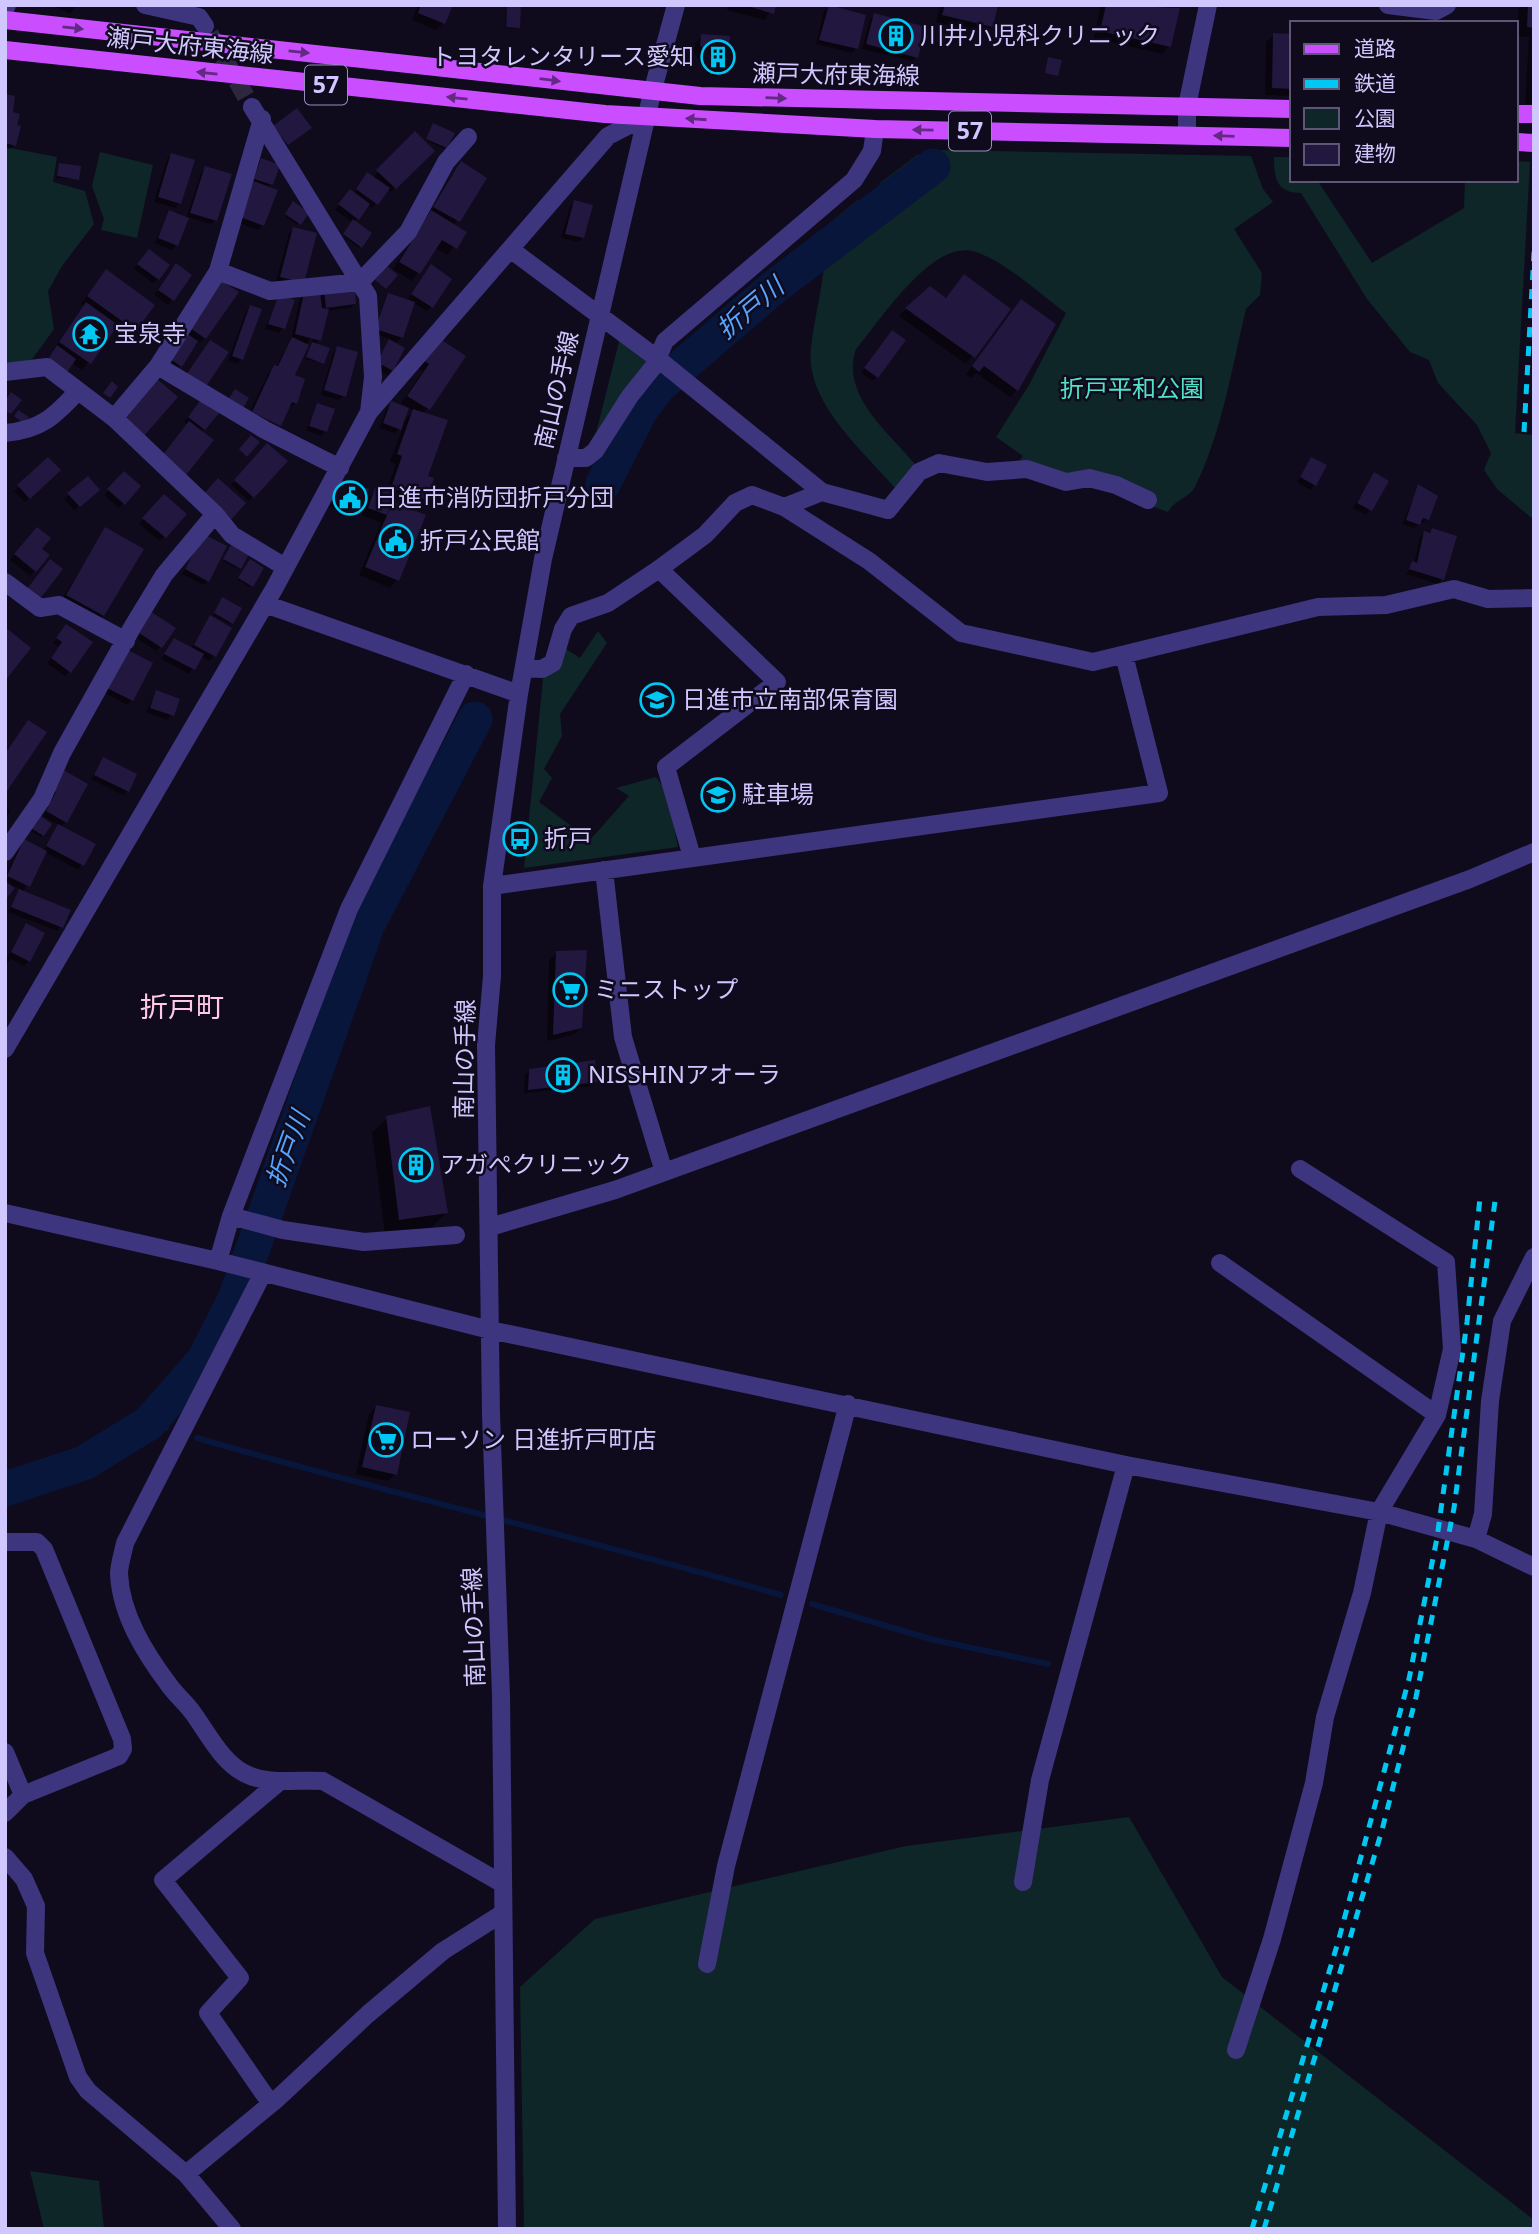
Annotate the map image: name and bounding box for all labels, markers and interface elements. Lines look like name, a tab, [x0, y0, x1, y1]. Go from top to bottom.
building icon: 川井小児科クリニック	[877, 17, 915, 55]
place label: 川井小児科クリニック	[920, 18, 1160, 51]
street label: 瀬戸大府東海線	[105, 19, 275, 70]
legend	[1290, 21, 1518, 182]
one-way arrow	[62, 22, 84, 33]
text: 道路	[1354, 34, 1396, 62]
building icon: トヨタレンタリース愛知	[699, 38, 737, 76]
place label: トヨタレンタリース愛知	[431, 39, 694, 72]
one-way arrow	[288, 47, 310, 58]
street label: 瀬戸大府東海線	[752, 56, 920, 91]
road number: 57	[305, 66, 347, 104]
one-way arrow	[195, 67, 217, 78]
text: 鉄道	[1354, 69, 1396, 97]
one-way arrow	[539, 75, 561, 86]
one-way arrow	[446, 93, 468, 104]
one-way arrow	[765, 93, 787, 104]
text: 公園	[1354, 104, 1396, 132]
road number: 57	[949, 112, 991, 150]
one-way arrow	[685, 114, 707, 125]
one-way arrow	[912, 124, 934, 136]
one-way arrow	[1213, 131, 1235, 142]
text: 建物	[1354, 139, 1396, 167]
water label: 折戸川	[708, 266, 793, 346]
temple icon: 宝泉寺	[71, 315, 109, 353]
place label: 宝泉寺	[114, 316, 186, 349]
street label: 南山の手線	[526, 327, 585, 452]
park label: 折戸平和公園	[1060, 371, 1204, 404]
public building icon: 日進市消防団折戸分団	[331, 479, 369, 517]
place label: 日進市消防団折戸分団	[374, 480, 614, 513]
public building icon: 折戸公民館	[377, 522, 415, 560]
place label: 折戸公民館	[420, 523, 540, 556]
school or university icon: 日進市立南部保育園	[638, 681, 676, 719]
place label: 日進市立南部保育園	[682, 682, 898, 715]
school or university icon: 駐車場	[699, 776, 737, 814]
place label: 駐車場	[742, 777, 814, 810]
bus stop icon: 折戸	[501, 820, 539, 858]
place label: 折戸	[544, 821, 592, 854]
supermarket icon: ミニストップ	[551, 971, 589, 1009]
place label: ミニストップ	[594, 972, 738, 1005]
district label: 折戸町	[140, 987, 224, 1025]
street label: 南山の手線	[446, 999, 481, 1119]
building icon: NISSHINアオーラ	[544, 1056, 582, 1094]
place label: NISSHINアオーラ	[588, 1057, 781, 1090]
water label: 折戸川	[257, 1103, 318, 1191]
building icon: アガぺクリニック	[397, 1146, 435, 1184]
place label: アガぺクリニック	[440, 1147, 632, 1180]
supermarket icon: ローソン 日進折戸町店	[367, 1421, 405, 1459]
place label: ローソン 日進折戸町店	[410, 1422, 656, 1455]
street label: 南山の手線	[454, 1567, 491, 1688]

